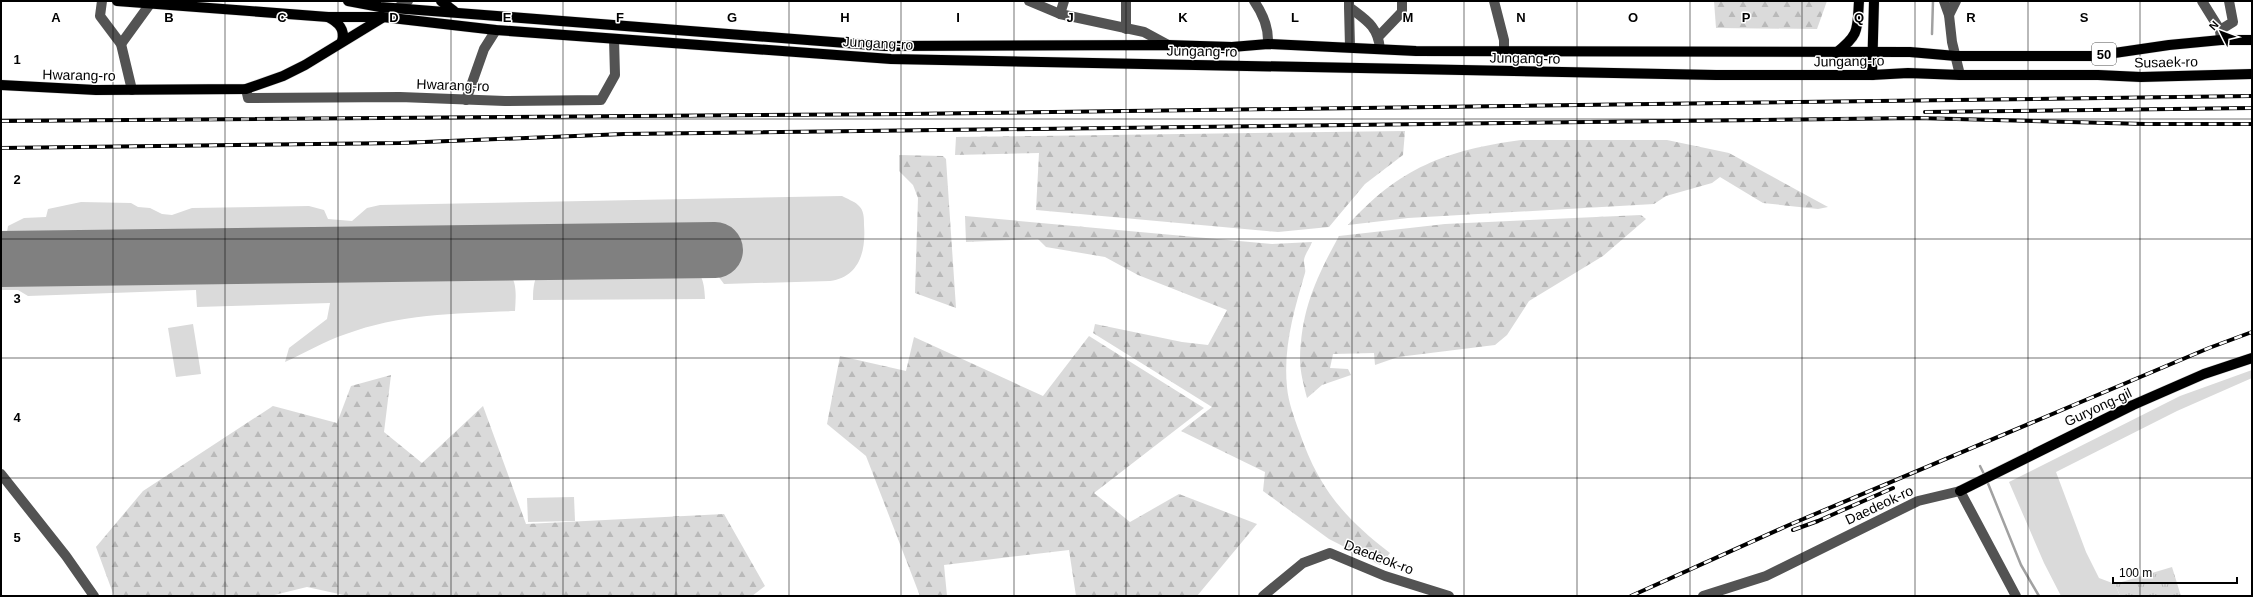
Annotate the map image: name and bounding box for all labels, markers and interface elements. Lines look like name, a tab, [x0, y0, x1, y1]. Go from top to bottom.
text: A	[51, 10, 61, 25]
text: B	[164, 10, 174, 25]
text: C	[277, 10, 287, 25]
text: D	[389, 10, 399, 25]
text: E	[503, 10, 512, 25]
text: F	[616, 10, 624, 25]
text: G	[727, 10, 737, 25]
text: H	[840, 10, 850, 25]
text: I	[956, 10, 960, 25]
text: J	[1066, 10, 1074, 25]
text: K	[1178, 10, 1188, 25]
text: L	[1291, 10, 1299, 25]
text: M	[1403, 10, 1413, 25]
text: N	[1516, 10, 1526, 25]
text: O	[1628, 10, 1638, 25]
text: P	[1742, 10, 1751, 25]
text: Q	[1854, 10, 1864, 25]
text: R	[1966, 10, 1976, 25]
text: S	[2080, 10, 2089, 25]
north arrow	[2201, 12, 2241, 52]
text: N	[2206, 18, 2221, 32]
street label: Jungang-ro	[842, 33, 914, 53]
street label: Jungang-ro	[1166, 42, 1238, 60]
road number: 50	[2092, 43, 2116, 65]
street label: Jungang-ro	[1489, 49, 1561, 67]
text: 1	[13, 52, 21, 67]
street label: Jungang-ro	[1813, 52, 1885, 70]
street label: Susaek-ro	[2134, 53, 2198, 71]
street label: Hwarang-ro	[42, 66, 116, 84]
street label: Hwarang-ro	[416, 76, 490, 94]
text: 2	[13, 172, 21, 187]
text: 3	[13, 291, 21, 306]
street label: Guryong-gil	[2062, 384, 2134, 430]
text: 4	[13, 410, 21, 425]
street label: Daedeok-ro	[1842, 482, 1916, 528]
text: 5	[13, 530, 21, 545]
street label: Daedeok-ro	[1342, 536, 1416, 578]
scale bar	[2113, 559, 2237, 585]
text: 100 m	[2119, 566, 2152, 580]

